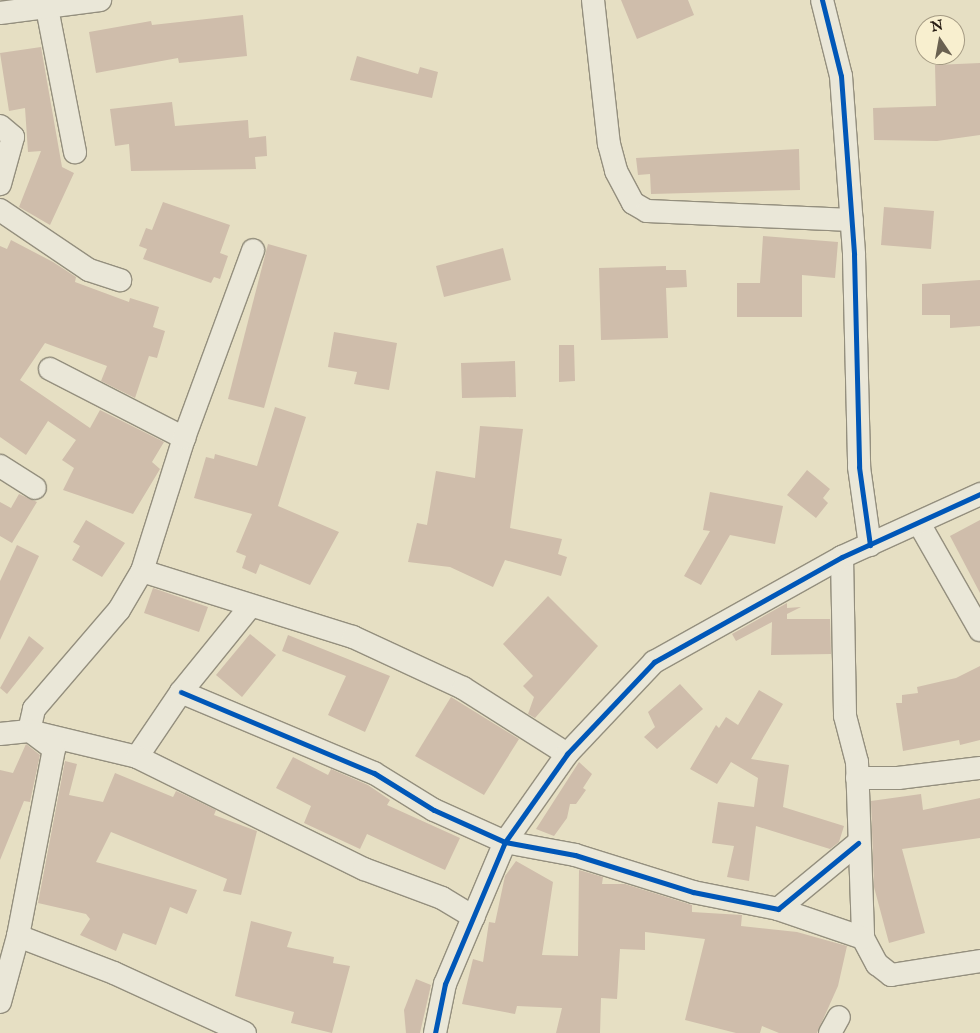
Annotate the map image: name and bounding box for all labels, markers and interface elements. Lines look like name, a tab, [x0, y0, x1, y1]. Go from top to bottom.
north arrow	[915, 15, 965, 65]
text: N	[929, 16, 945, 36]

